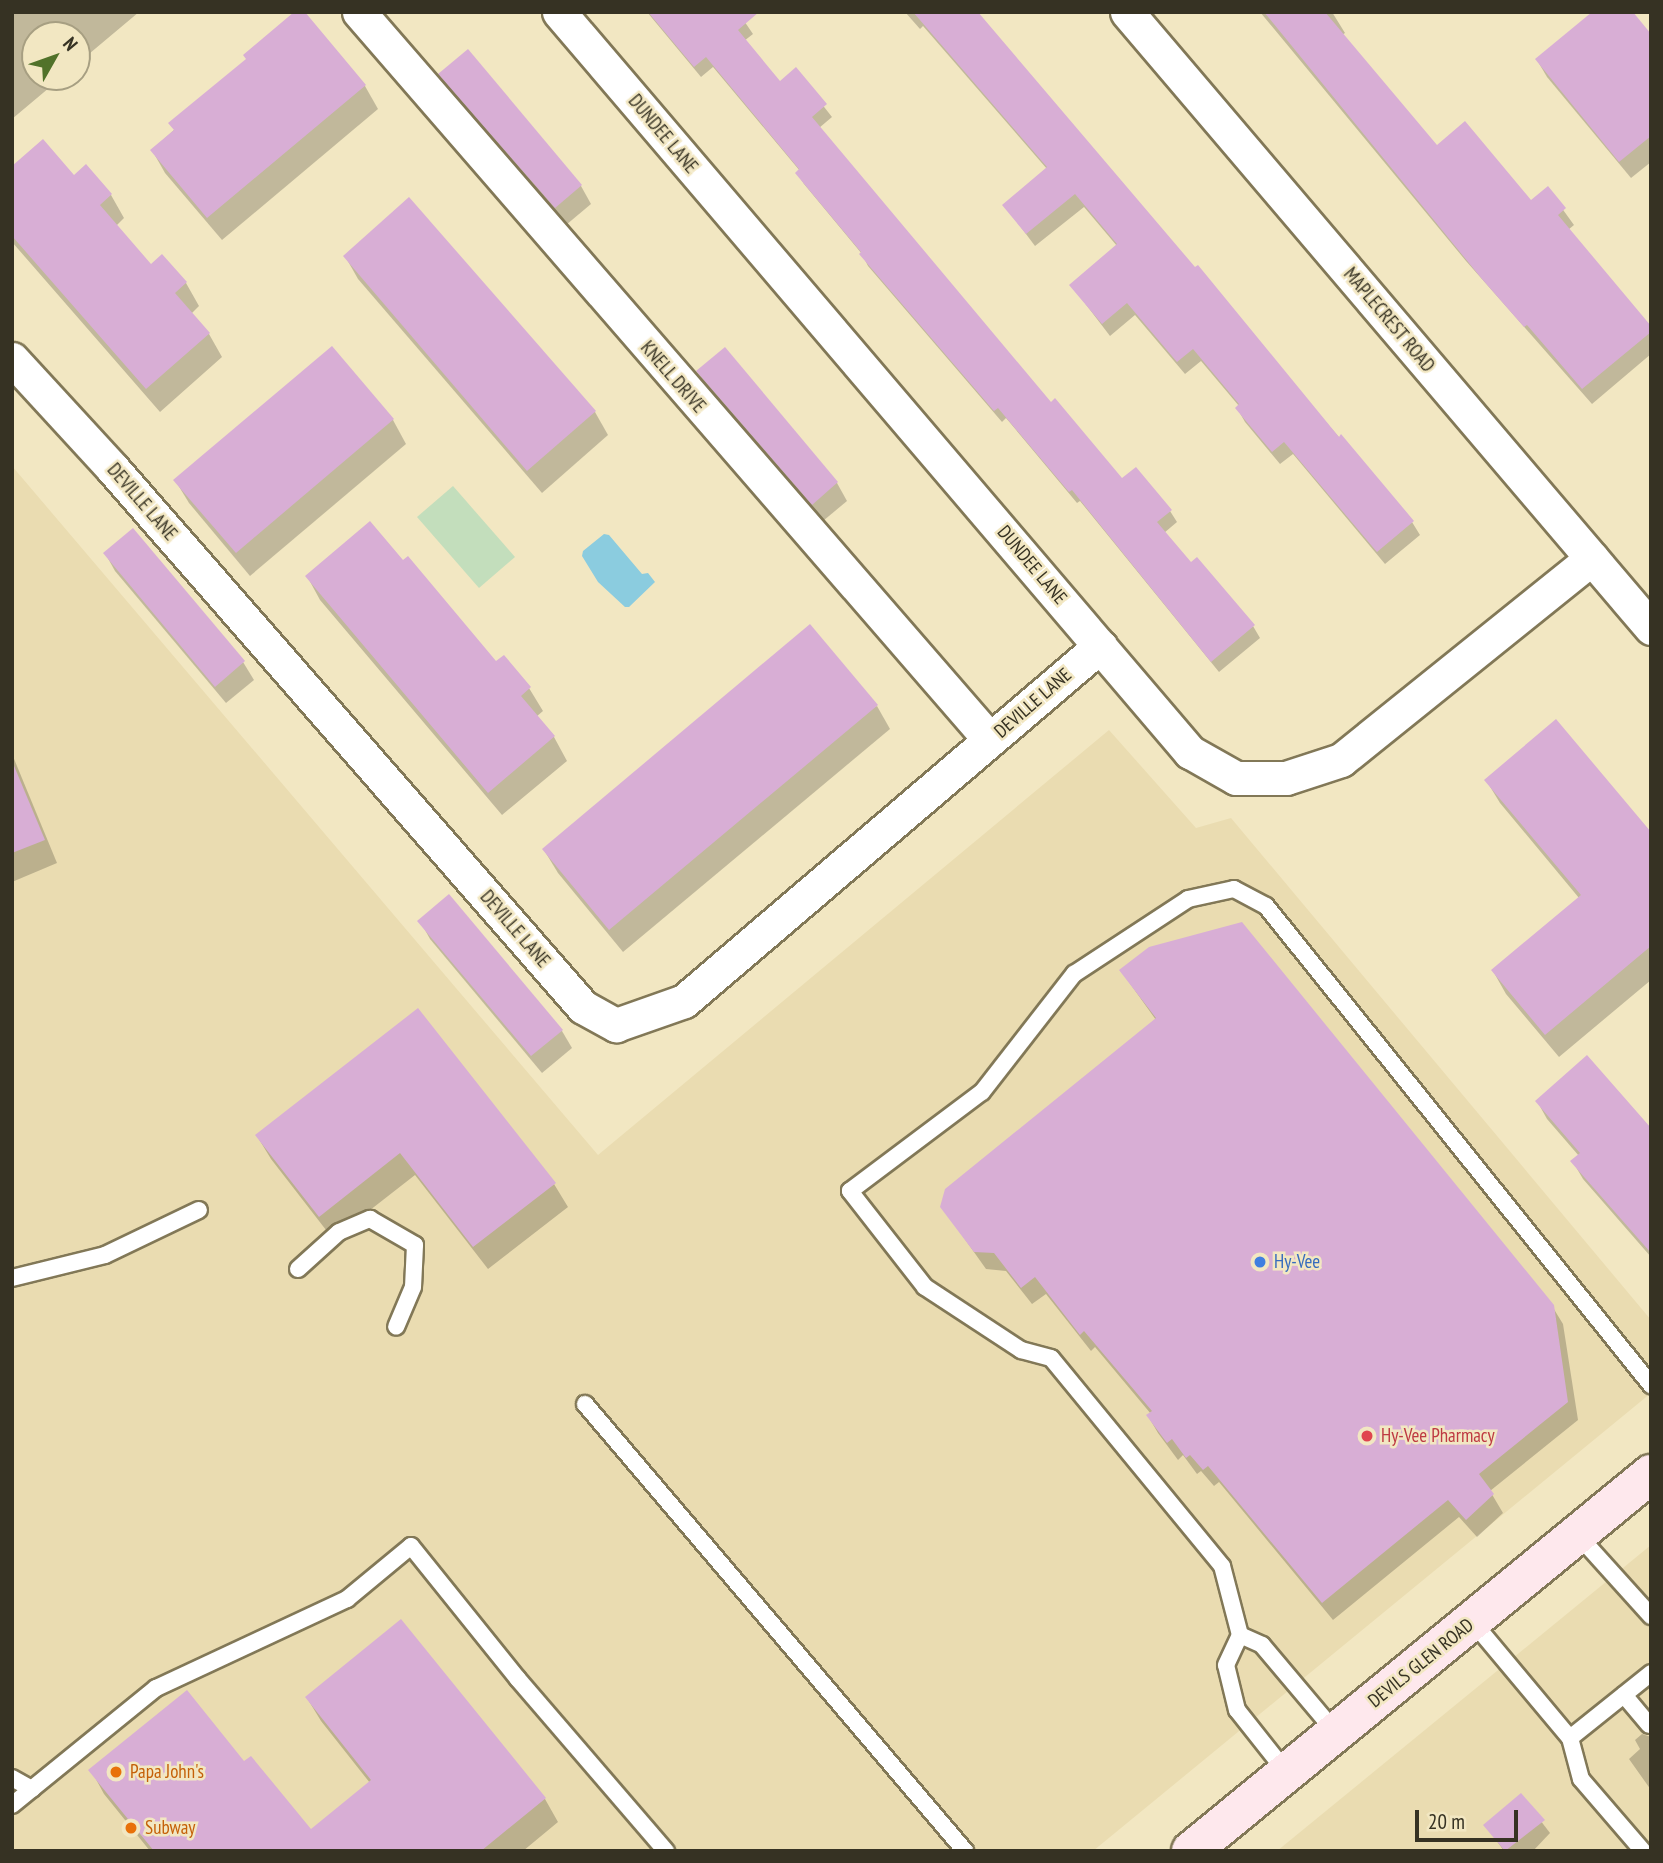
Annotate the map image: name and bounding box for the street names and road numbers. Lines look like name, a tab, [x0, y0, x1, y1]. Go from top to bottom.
street label: DUNDEE LANE	[623, 90, 703, 178]
street label: MAPLECREST ROAD	[1339, 263, 1439, 377]
street label: KNELL DRIVE	[636, 336, 710, 418]
street label: DEVILLE LANE	[102, 459, 182, 545]
street label: DUNDEE LANE	[992, 521, 1072, 609]
street label: DEVILLE LANE	[990, 663, 1076, 743]
street label: DEVILLE LANE	[475, 886, 555, 972]
street label: DEVILS GLEN ROAD	[1364, 1614, 1478, 1712]

